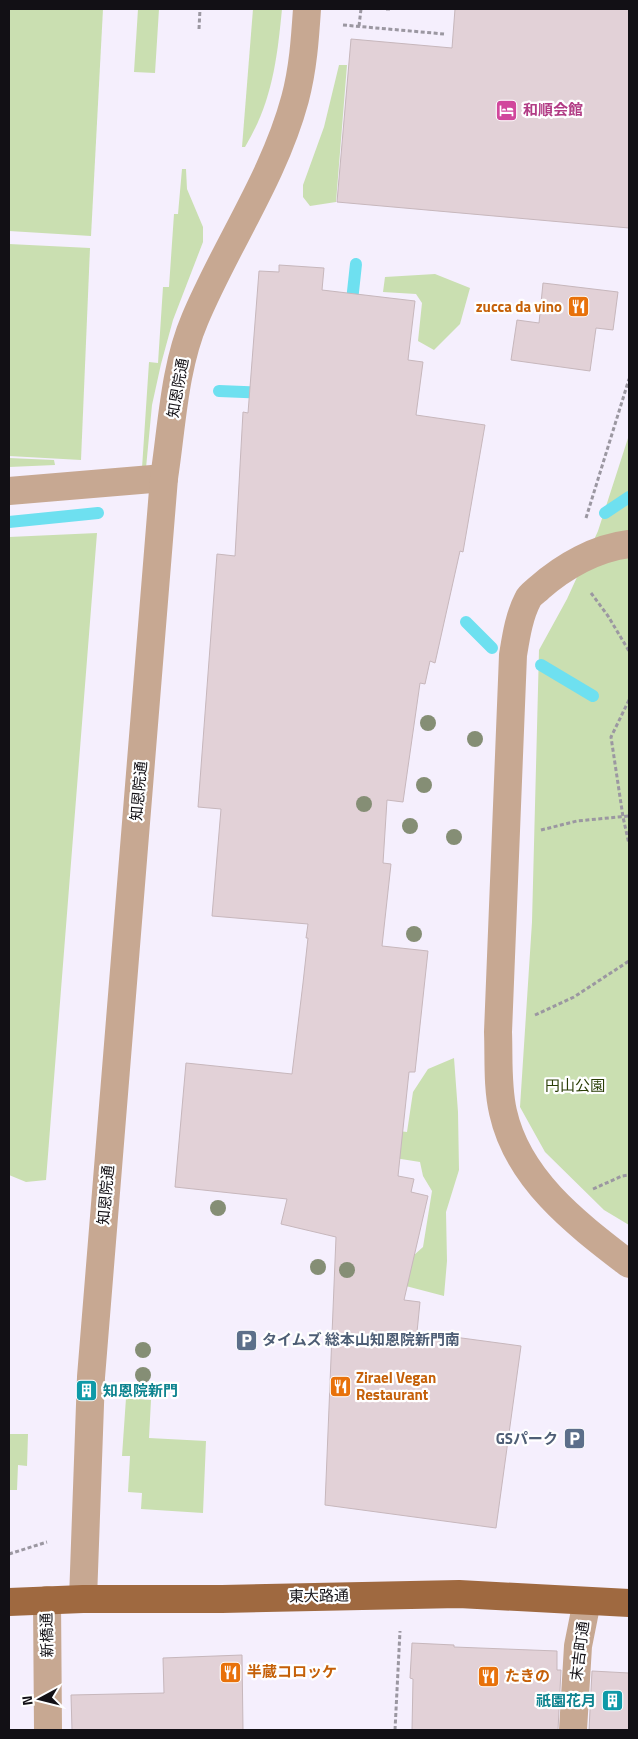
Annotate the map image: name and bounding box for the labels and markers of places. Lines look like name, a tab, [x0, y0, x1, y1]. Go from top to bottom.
hotel icon: 和順会館	[495, 98, 519, 122]
place label: 和順会館	[523, 98, 583, 121]
place label: zucca da vino	[476, 295, 562, 318]
restaurant icon: zucca da vino	[566, 295, 590, 319]
parking icon: タイムズ 総本山知恩院新門南	[234, 1328, 258, 1352]
place label: タイムズ 総本山知恩院新門南	[262, 1328, 460, 1351]
place label: Zirael Vegan Restaurant	[356, 1366, 436, 1406]
restaurant icon: Zirael Vegan Restaurant	[328, 1375, 352, 1399]
building icon: 知恩院新門	[75, 1379, 99, 1403]
place label: 知恩院新門	[103, 1379, 178, 1402]
place label: GSパーク	[496, 1427, 558, 1450]
parking icon: GSパーク	[562, 1427, 586, 1451]
restaurant icon: 半蔵コロッケ	[219, 1660, 243, 1684]
place label: 半蔵コロッケ	[247, 1660, 337, 1683]
restaurant icon: たきの	[477, 1664, 501, 1688]
place label: たきの	[505, 1664, 550, 1687]
place label: 祇園花月	[536, 1689, 596, 1712]
building icon: 祇園花月	[600, 1689, 624, 1713]

